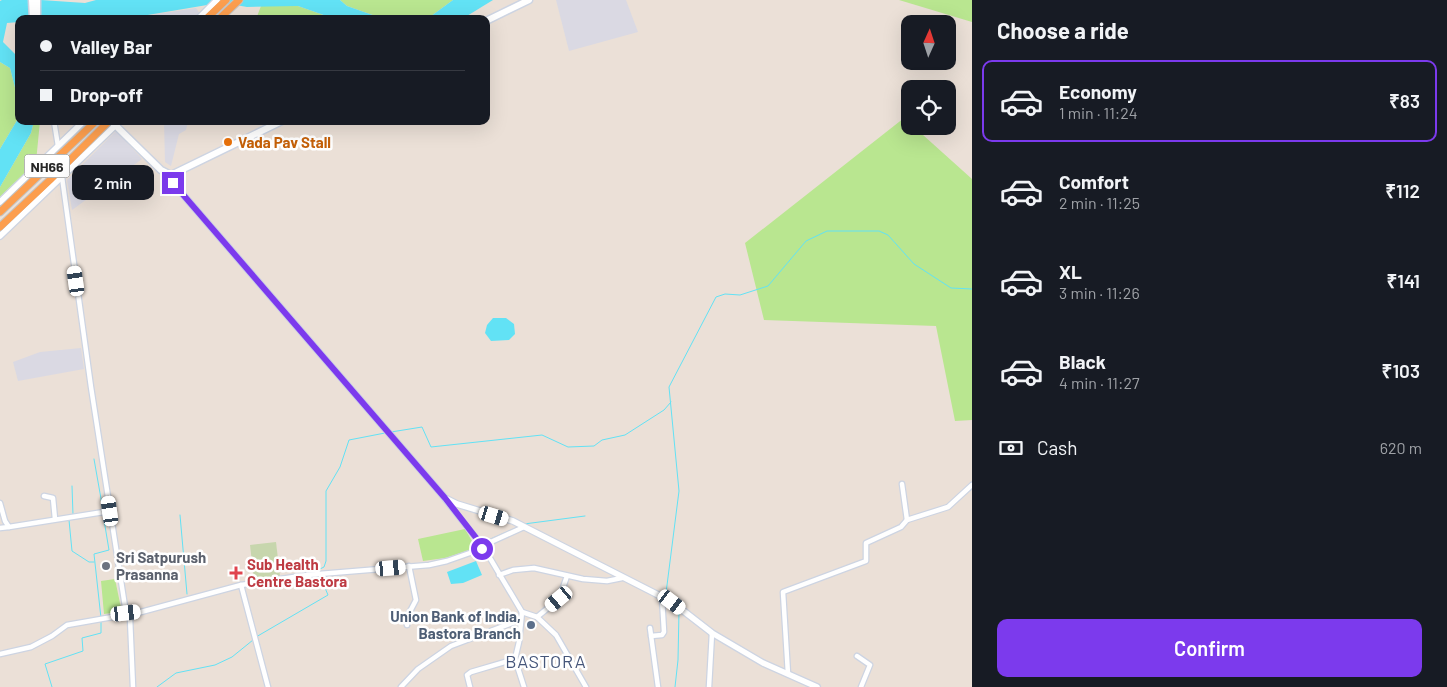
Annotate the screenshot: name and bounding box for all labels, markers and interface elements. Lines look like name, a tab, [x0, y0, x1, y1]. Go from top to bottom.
north arrow	[901, 15, 956, 70]
map controls	[901, 15, 956, 135]
text: Choose a ride	[997, 17, 1129, 43]
text: Valley Bar	[70, 35, 152, 58]
icon: car	[999, 79, 1044, 124]
button: locate	[901, 80, 956, 135]
text: Economy	[1059, 80, 1137, 103]
text: Drop-off	[70, 83, 143, 106]
text: ₹83	[1389, 89, 1420, 112]
text: 1 min · 11:24	[1059, 103, 1138, 122]
place label: Vada Pav Stall	[238, 133, 331, 151]
marker: Vada Pav Stall	[222, 136, 234, 148]
road number: NH66	[24, 154, 70, 178]
callout: 2 min	[73, 166, 156, 200]
icon: car	[999, 169, 1044, 214]
text: Comfort	[1059, 170, 1129, 193]
route end	[162, 172, 184, 194]
text: 2 min	[94, 173, 132, 192]
text: ₹112	[1385, 179, 1420, 202]
text: 2 min · 11:25	[1059, 193, 1140, 212]
icon: car	[999, 259, 1044, 304]
text: XL	[1059, 260, 1082, 283]
car	[66, 265, 85, 297]
text: ₹141	[1386, 269, 1420, 292]
text: 3 min · 11:26	[1059, 283, 1140, 302]
icon: car	[999, 349, 1044, 394]
text: Black	[1059, 350, 1106, 373]
text: ₹103	[1382, 359, 1420, 382]
text: 4 min · 11:27	[1059, 373, 1140, 392]
icon: cash	[997, 434, 1025, 462]
text: Cash	[1037, 436, 1078, 459]
text: 620 m	[1380, 438, 1422, 457]
car	[100, 495, 119, 527]
car	[477, 504, 510, 528]
route start	[471, 538, 493, 560]
place label: Sri Satpurush Prasanna	[116, 548, 206, 583]
place label: Sub Health Centre Bastora	[247, 555, 347, 590]
car	[375, 559, 406, 577]
marker: Sri Satpurush Prasanna	[100, 560, 112, 572]
marker: Sub Health Centre Bastora	[229, 566, 243, 580]
car	[542, 584, 575, 614]
car	[655, 587, 688, 617]
car	[110, 604, 141, 622]
place label: Union Bank of India, Bastora Branch	[390, 607, 521, 642]
marker: Union Bank of India, Bastora Branch	[525, 619, 537, 631]
button: Confirm	[997, 619, 1422, 677]
district label: BASTORA	[505, 650, 587, 672]

